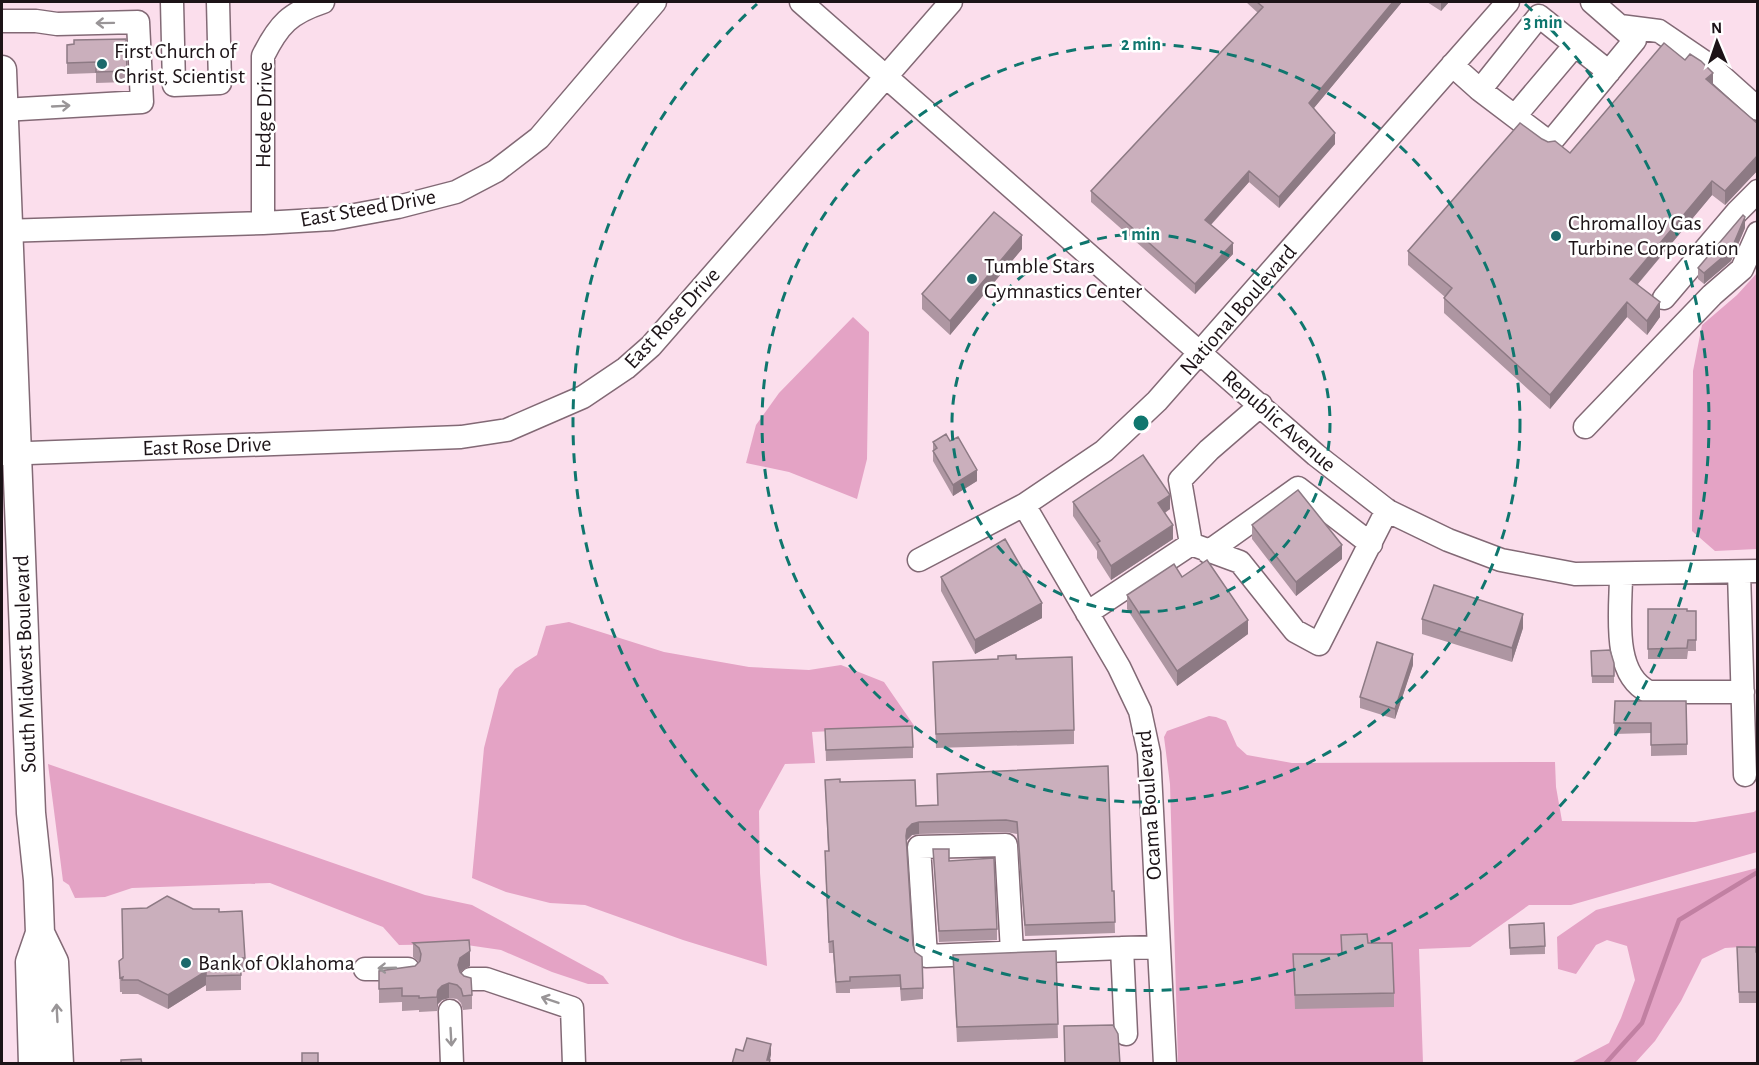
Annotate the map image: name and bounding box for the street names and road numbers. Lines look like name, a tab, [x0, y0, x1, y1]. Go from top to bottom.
street label: Hedge Drive	[252, 62, 276, 168]
street label: East Steed Drive	[298, 185, 438, 231]
street label: National Boulevard	[1176, 241, 1300, 379]
street label: East Rose Drive	[620, 263, 724, 373]
street label: Republic Avenue	[1218, 366, 1340, 476]
street label: East Rose Drive	[142, 433, 272, 459]
street label: South Midwest Boulevard	[10, 555, 40, 773]
street label: Ocama Boulevard	[1133, 729, 1165, 881]

